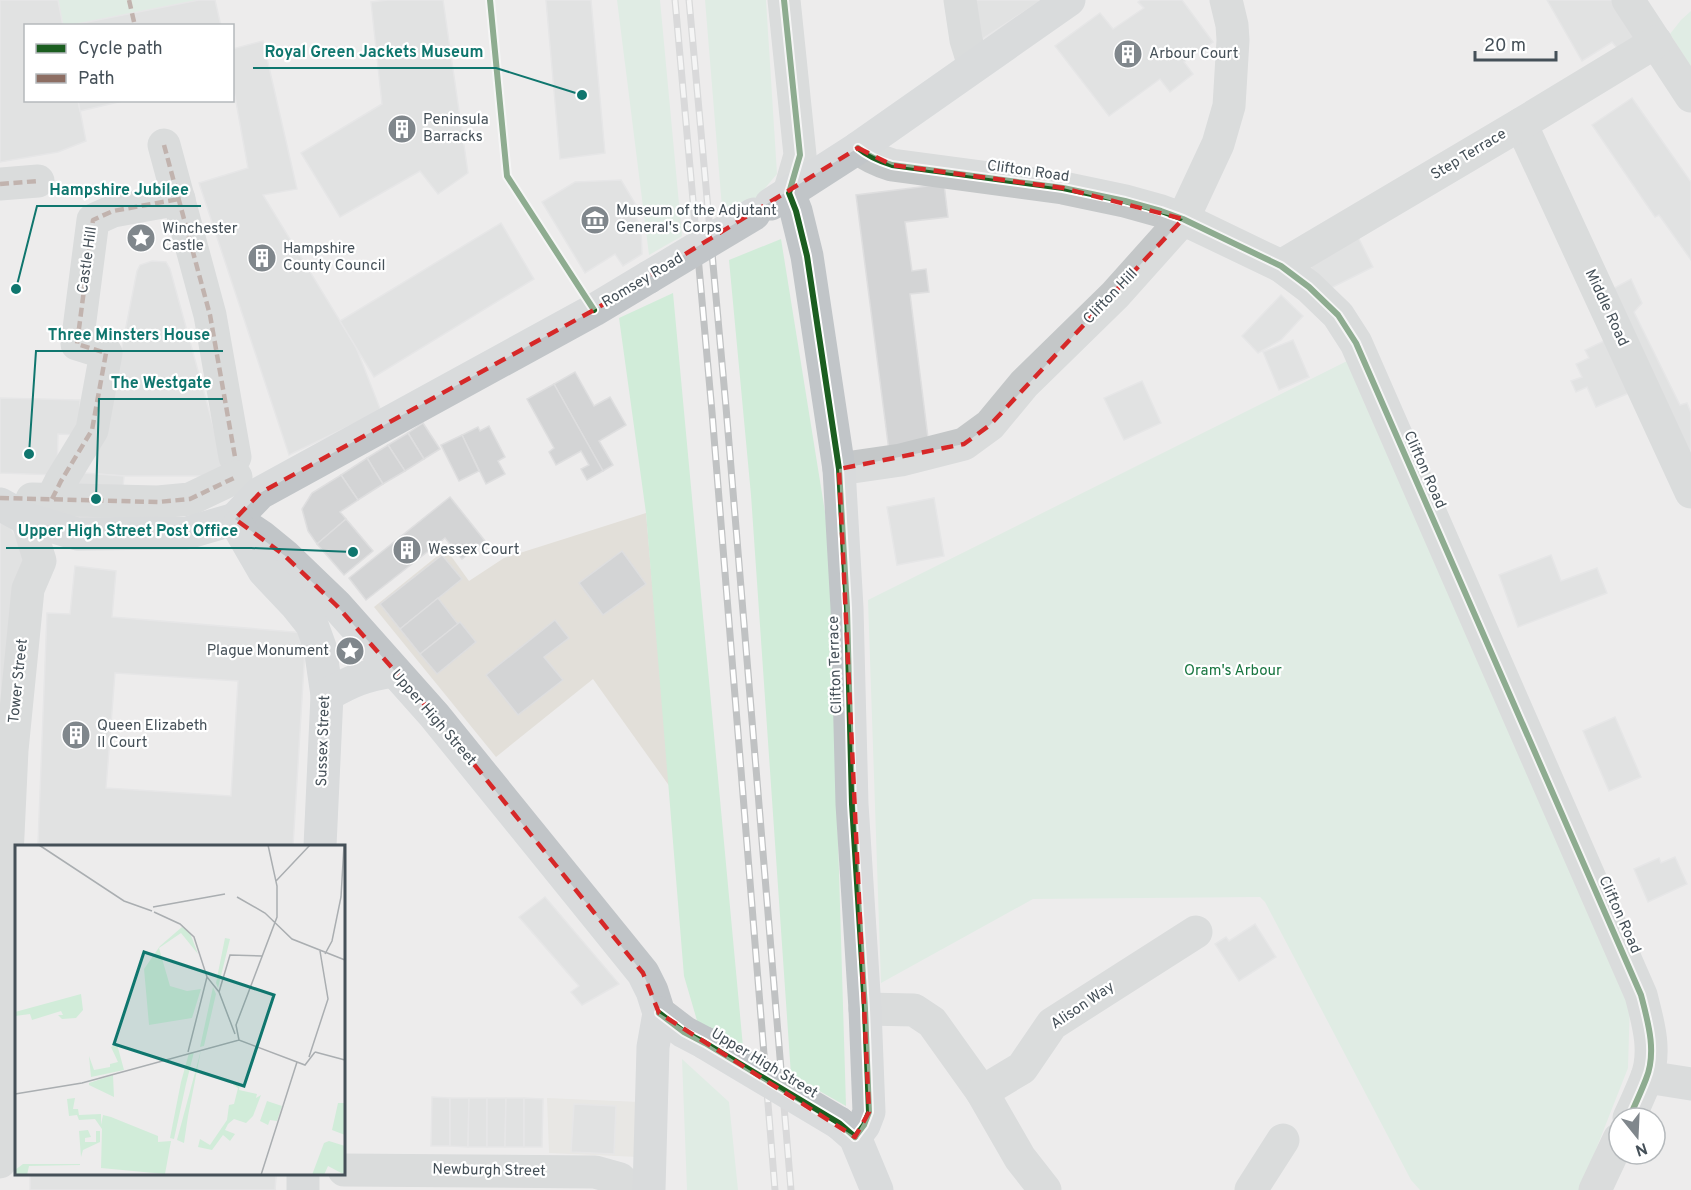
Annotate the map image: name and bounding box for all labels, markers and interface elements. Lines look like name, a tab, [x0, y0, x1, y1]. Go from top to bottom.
legend	[24, 24, 234, 102]
scale bar	[1475, 24, 1556, 62]
callout: Royal Green Jackets Museum	[253, 34, 496, 68]
text: 20 m	[1484, 35, 1526, 58]
text: Cycle path	[78, 38, 163, 61]
building icon: Arbour Court	[1112, 38, 1144, 70]
text: Royal Green Jackets Museum	[264, 43, 484, 63]
place label: Arbour Court	[1149, 45, 1238, 64]
text: Path	[78, 68, 115, 91]
place label: Peninsula Barracks	[423, 111, 489, 147]
building icon: Peninsula Barracks	[386, 113, 418, 145]
street label: Step Terrace	[1428, 125, 1510, 185]
street label: Clifton Road	[986, 157, 1070, 187]
callout: Hampshire Jubilee	[37, 172, 201, 206]
text: Hampshire Jubilee	[49, 181, 189, 201]
place label: Museum of the Adjutant General's Corps	[616, 202, 777, 238]
museum icon: Museum of the Adjutant General's Corps	[579, 204, 611, 236]
place label: Winchester Castle	[162, 220, 238, 256]
place icon: Winchester Castle	[125, 222, 157, 254]
street label: Castle Hill	[74, 225, 102, 295]
place label: Hampshire County Council	[283, 240, 385, 276]
building icon: Hampshire County Council	[246, 242, 278, 274]
street label: Romsey Road	[599, 249, 687, 313]
street label: Clifton Hill	[1080, 265, 1142, 329]
street label: Middle Road	[1580, 266, 1632, 350]
callout: Three Minsters House	[36, 317, 223, 351]
text: Three Minsters House	[48, 326, 210, 346]
callout: The Westgate	[99, 365, 223, 399]
text: The Westgate	[111, 374, 211, 394]
street label: Clifton Road	[1398, 428, 1450, 512]
callout: Upper High Street Post Office	[6, 514, 251, 548]
text: Upper High Street Post Office	[18, 522, 238, 542]
building icon: Wessex Court	[391, 534, 423, 566]
place label: Wessex Court	[428, 541, 519, 560]
street label: Clifton Terrace	[825, 615, 847, 715]
place icon: Plague Monument	[334, 635, 366, 667]
street label: Tower Street	[5, 638, 33, 724]
place label: Plague Monument	[207, 642, 329, 661]
park label: Oram's Arbour	[1184, 662, 1282, 681]
street label: Upper High Street	[386, 666, 480, 770]
street label: Sussex Street	[313, 695, 335, 787]
place label: Queen Elizabeth II Court	[97, 717, 207, 753]
building icon: Queen Elizabeth II Court	[60, 719, 92, 751]
inset map	[15, 845, 345, 1175]
street label: Clifton Road	[1593, 873, 1645, 957]
street label: Alison Way	[1048, 978, 1119, 1034]
street label: Upper High Street	[707, 1025, 821, 1103]
north arrow	[1607, 1106, 1667, 1166]
text: N	[1632, 1137, 1650, 1160]
street label: Newburgh Street	[432, 1161, 546, 1181]

